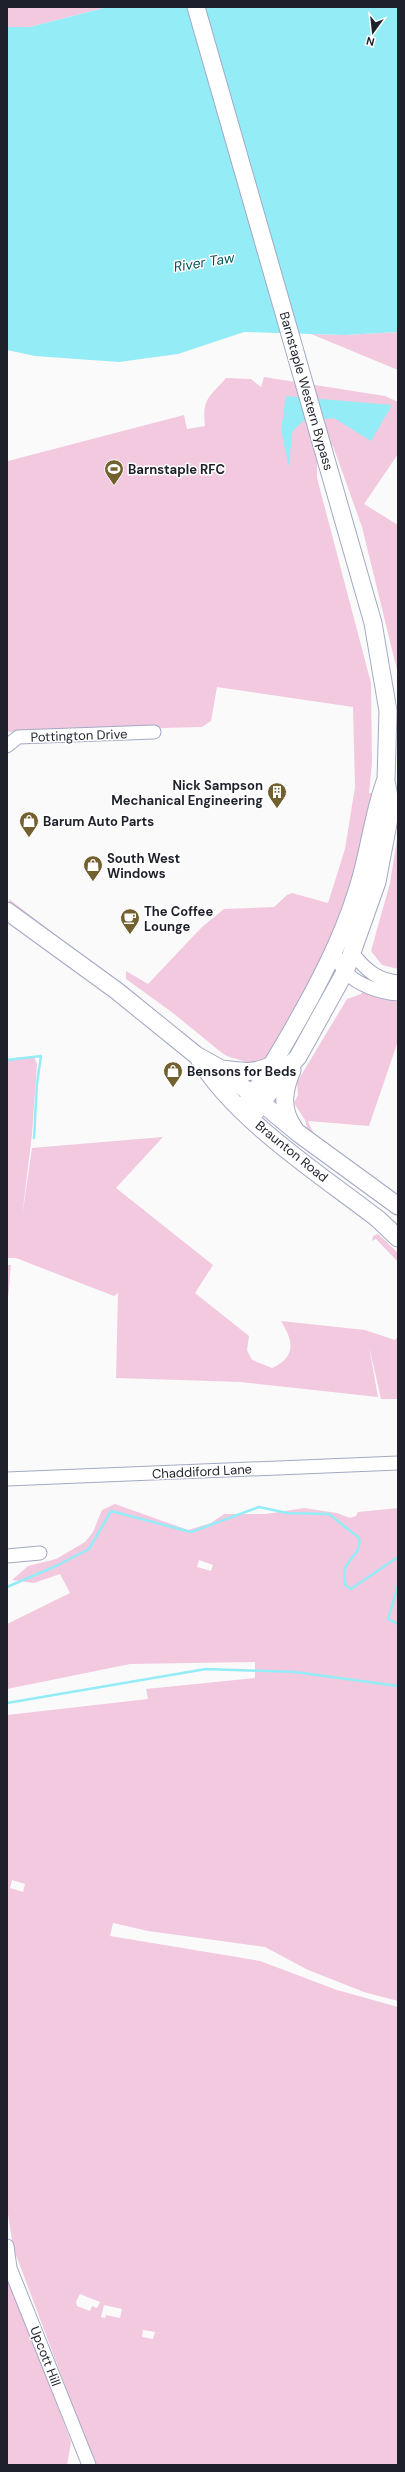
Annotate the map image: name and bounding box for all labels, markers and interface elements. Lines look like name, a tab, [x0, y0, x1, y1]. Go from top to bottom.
north arrow	[353, 12, 393, 52]
text: N	[365, 34, 376, 49]
water label: River Taw	[172, 248, 236, 276]
street label: Barnstaple Western Bypass	[276, 310, 337, 472]
sports icon: Barnstaple RFC	[103, 458, 125, 486]
place label: Barnstaple RFC	[128, 461, 225, 478]
street label: Pottington Drive	[30, 725, 128, 746]
place label: Nick Sampson Mechanical Engineering	[111, 777, 263, 809]
building icon: Nick Sampson Mechanical Engineering	[266, 781, 288, 809]
shop icon: Barum Auto Parts	[18, 810, 40, 838]
place label: Barum Auto Parts	[43, 813, 154, 830]
place label: South West Windows	[107, 850, 180, 882]
shop icon: South West Windows	[82, 854, 104, 882]
place label: The Coffee Lounge	[144, 903, 213, 935]
cafe icon: The Coffee Lounge	[119, 907, 141, 935]
shop icon: Bensons for Beds	[162, 1060, 184, 1088]
place label: Bensons for Beds	[187, 1063, 296, 1080]
street label: Braunton Road	[252, 1117, 331, 1186]
street label: Chaddiford Lane	[152, 1460, 252, 1483]
street label: Upcott Hill	[26, 2324, 65, 2389]

